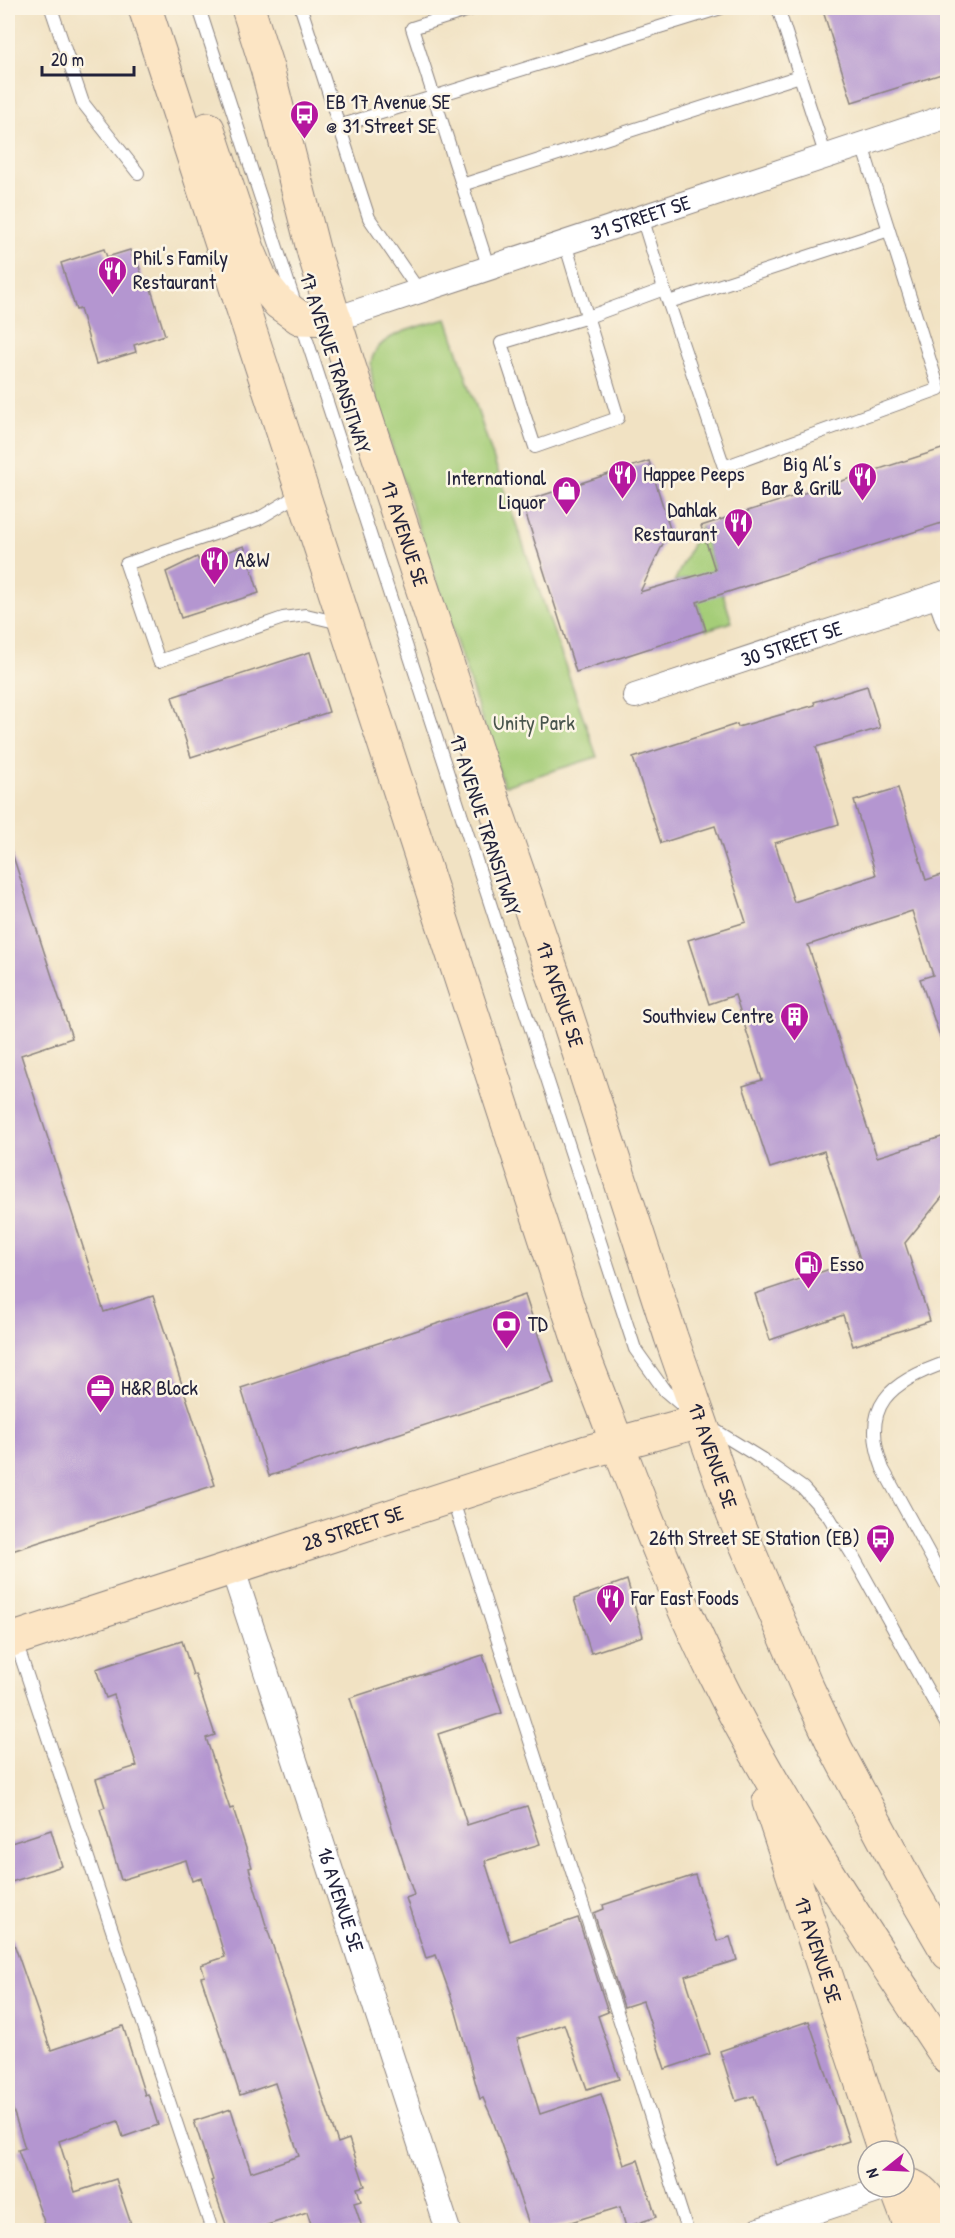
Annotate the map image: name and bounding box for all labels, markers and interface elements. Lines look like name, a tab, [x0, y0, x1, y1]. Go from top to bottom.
scale bar	[42, 39, 134, 77]
text: 20 m	[51, 47, 84, 72]
place label: EB 17 Avenue SE @ 31 Street SE	[326, 87, 451, 140]
bus stop icon: EB 17 Avenue SE @ 31 Street SE	[289, 98, 321, 140]
street label: 31 STREET SE	[587, 187, 694, 247]
place label: Phil's Family Restaurant	[133, 243, 228, 296]
restaurant icon: Phil's Family Restaurant	[96, 254, 128, 296]
street label: 17 AVENUE TRANSITWAY	[293, 269, 379, 458]
place label: Big Al’s Bar & Grill	[761, 449, 842, 502]
restaurant icon: Happee Peeps	[606, 458, 638, 500]
place label: Happee Peeps	[643, 459, 744, 488]
restaurant icon: Big Al’s Bar & Grill	[846, 460, 878, 502]
place label: International Liquor	[446, 463, 546, 516]
shop icon: International Liquor	[551, 474, 583, 516]
street label: 17 AVENUE SE	[374, 477, 436, 591]
place label: Dahlak Restaurant	[634, 495, 718, 548]
restaurant icon: Dahlak Restaurant	[722, 506, 754, 548]
restaurant icon: A&W	[198, 544, 230, 586]
place label: A&W	[235, 545, 269, 574]
street label: 30 STREET SE	[737, 613, 846, 674]
park label: Unity Park	[493, 708, 575, 737]
street label: 17 AVENUE TRANSITWAY	[443, 731, 529, 920]
street label: 17 AVENUE SE	[529, 937, 591, 1051]
building icon: Southview Centre	[779, 1000, 811, 1042]
place label: Southview Centre	[642, 1001, 774, 1030]
fuel station icon: Esso	[793, 1248, 825, 1290]
place label: Esso	[830, 1249, 864, 1278]
bank icon: TD	[491, 1308, 523, 1350]
place label: TD	[528, 1309, 548, 1338]
office icon: H&R Block	[84, 1372, 116, 1414]
place label: H&R Block	[121, 1373, 198, 1402]
street label: 17 AVENUE SE	[681, 1399, 745, 1512]
street label: 28 STREET SE	[299, 1498, 407, 1558]
bus stop icon: 26th Street SE Station (EB)	[865, 1522, 897, 1564]
place label: 26th Street SE Station (EB)	[649, 1523, 860, 1552]
restaurant icon: Far East Foods	[594, 1582, 626, 1624]
place label: Far East Foods	[630, 1583, 739, 1612]
street label: 16 AVENUE SE	[310, 1844, 371, 1955]
street label: 17 AVENUE SE	[787, 1893, 849, 2007]
north arrow	[856, 2139, 916, 2199]
text: N	[860, 2166, 884, 2181]

